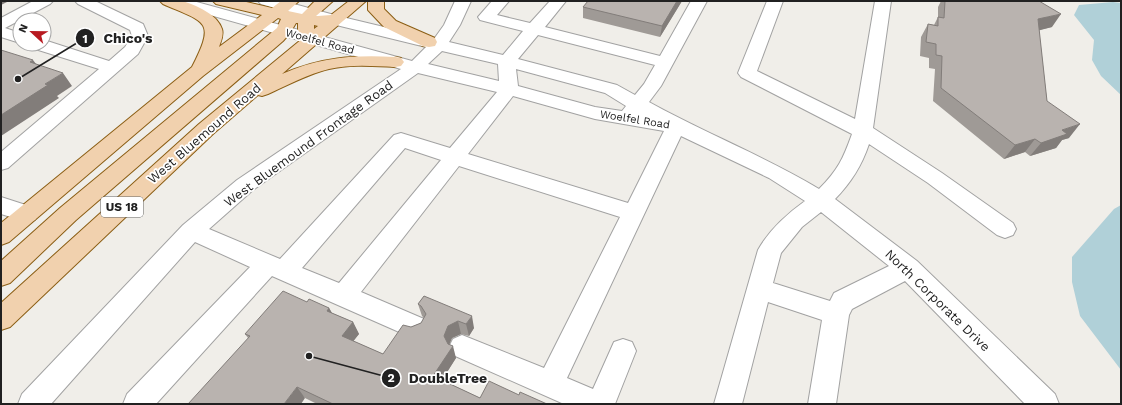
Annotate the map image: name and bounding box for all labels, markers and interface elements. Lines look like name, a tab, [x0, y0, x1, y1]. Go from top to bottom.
north arrow	[12, 12, 52, 52]
text: N	[16, 22, 31, 35]
callout: Chico's	[75, 25, 160, 51]
street label: Woelfel Road	[284, 26, 356, 57]
text: Chico's	[103, 30, 153, 46]
text: 1	[82, 32, 88, 46]
street label: West Bluemound Frontage Road	[221, 77, 396, 210]
street label: West Bluemound Road	[145, 80, 264, 187]
street label: Woelfel Road	[599, 108, 671, 131]
road number: US 18	[101, 197, 143, 217]
street label: North Corporate Drive	[882, 246, 993, 354]
callout: DoubleTree	[381, 365, 495, 391]
text: DoubleTree	[409, 370, 487, 386]
text: 2	[387, 371, 395, 385]

